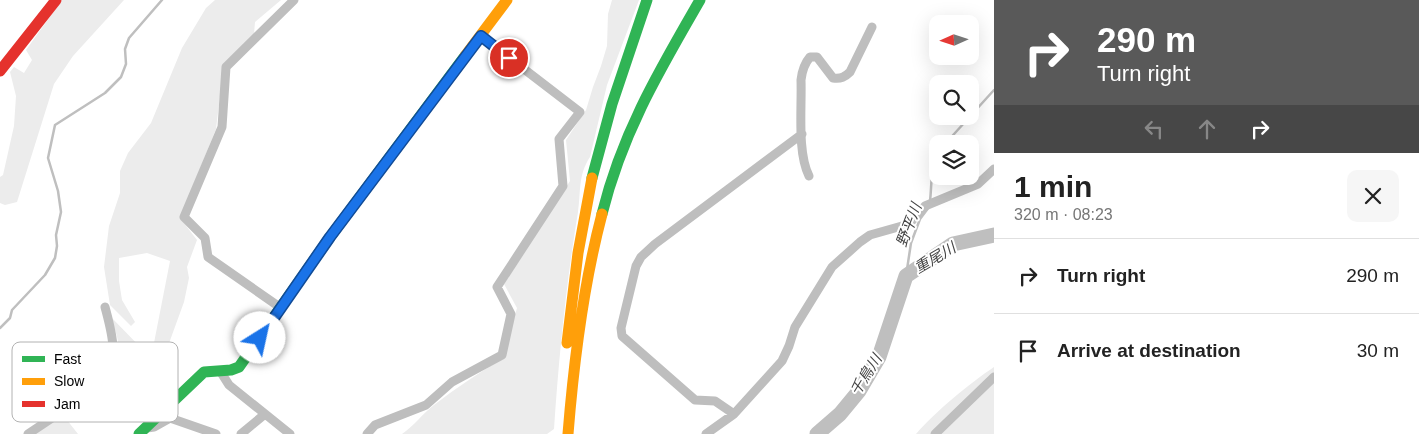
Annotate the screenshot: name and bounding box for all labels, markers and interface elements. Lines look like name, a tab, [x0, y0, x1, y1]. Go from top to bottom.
north arrow	[929, 15, 979, 65]
map controls	[929, 15, 979, 185]
icon: right	[1014, 20, 1079, 85]
text: 290 m	[1097, 20, 1196, 59]
pin	[488, 37, 530, 79]
icon: arrive	[495, 44, 523, 72]
text: Turn right	[1097, 61, 1190, 86]
button: search	[929, 75, 979, 125]
icon: left	[1140, 115, 1168, 143]
icon: ahead	[1193, 115, 1221, 143]
icon: right	[1246, 115, 1274, 143]
button: layers	[929, 135, 979, 185]
text: 1 min	[1014, 170, 1092, 203]
button: close	[1347, 170, 1399, 222]
water label: 野平川	[893, 199, 925, 249]
text: 320 m · 08:23	[1014, 206, 1113, 223]
water label: 重尾川	[911, 238, 960, 276]
icon: right	[1014, 262, 1042, 290]
text: Turn right	[1057, 265, 1145, 286]
text: 290 m	[1346, 265, 1399, 286]
position arrow	[233, 311, 285, 363]
icon: arrive	[1014, 337, 1042, 365]
text: Arrive at destination	[1057, 340, 1241, 361]
text: 30 m	[1357, 340, 1399, 361]
legend	[12, 342, 178, 422]
water label: 千鳥川	[846, 349, 886, 398]
text: Fast	[54, 351, 81, 367]
text: Slow	[54, 373, 85, 389]
text: Jam	[54, 396, 80, 412]

